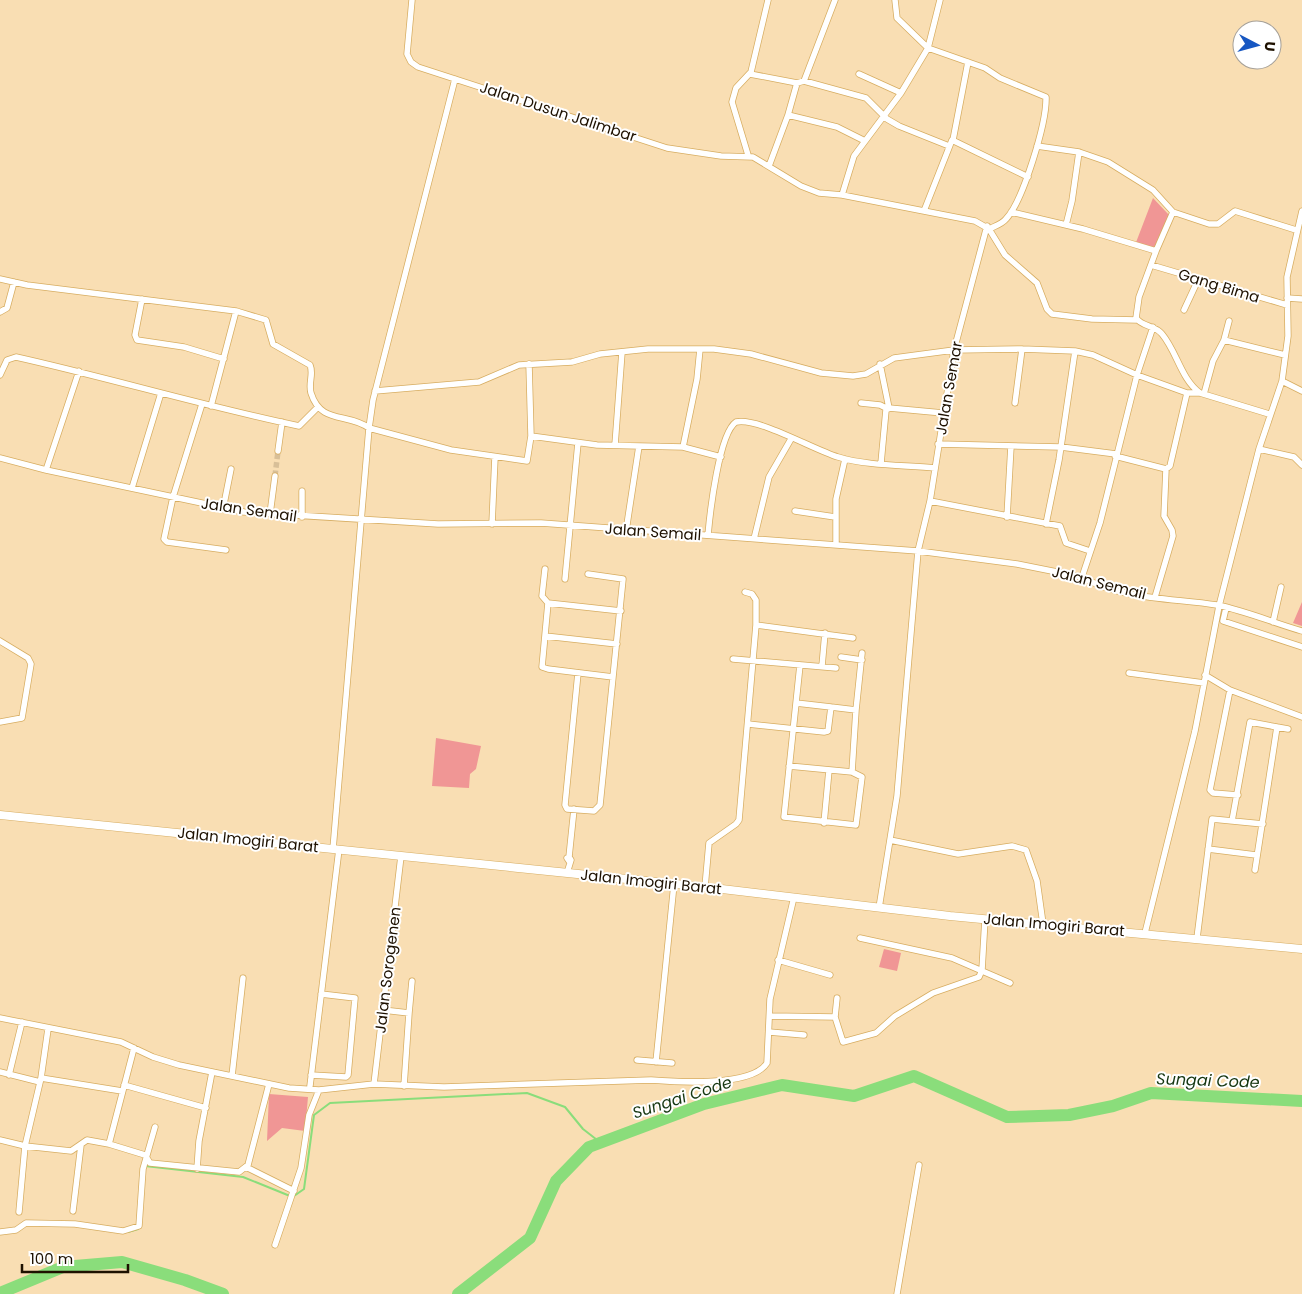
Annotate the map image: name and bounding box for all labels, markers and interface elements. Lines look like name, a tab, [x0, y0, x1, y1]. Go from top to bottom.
north arrow	[1232, 20, 1282, 70]
text: U	[1259, 40, 1280, 52]
street label: Jalan Dusun Jalimbar	[477, 76, 640, 147]
street label: Gang Bima	[1176, 263, 1262, 308]
street label: Jalan Semar	[930, 339, 967, 436]
street label: Jalan Semail	[200, 492, 298, 527]
street label: Jalan Semail	[604, 518, 702, 545]
street label: Jalan Semail	[1050, 561, 1149, 604]
street label: Jalan Imogiri Barat	[176, 822, 320, 857]
street label: Jalan Imogiri Barat	[579, 864, 723, 899]
street label: Jalan Sorogenen	[369, 906, 406, 1034]
street label: Jalan Imogiri Barat	[982, 908, 1126, 941]
water label: Sungai Code	[1156, 1067, 1260, 1094]
water label: Sungai Code	[629, 1071, 735, 1124]
scale bar	[22, 1242, 129, 1274]
text: 100 m	[30, 1248, 73, 1269]

